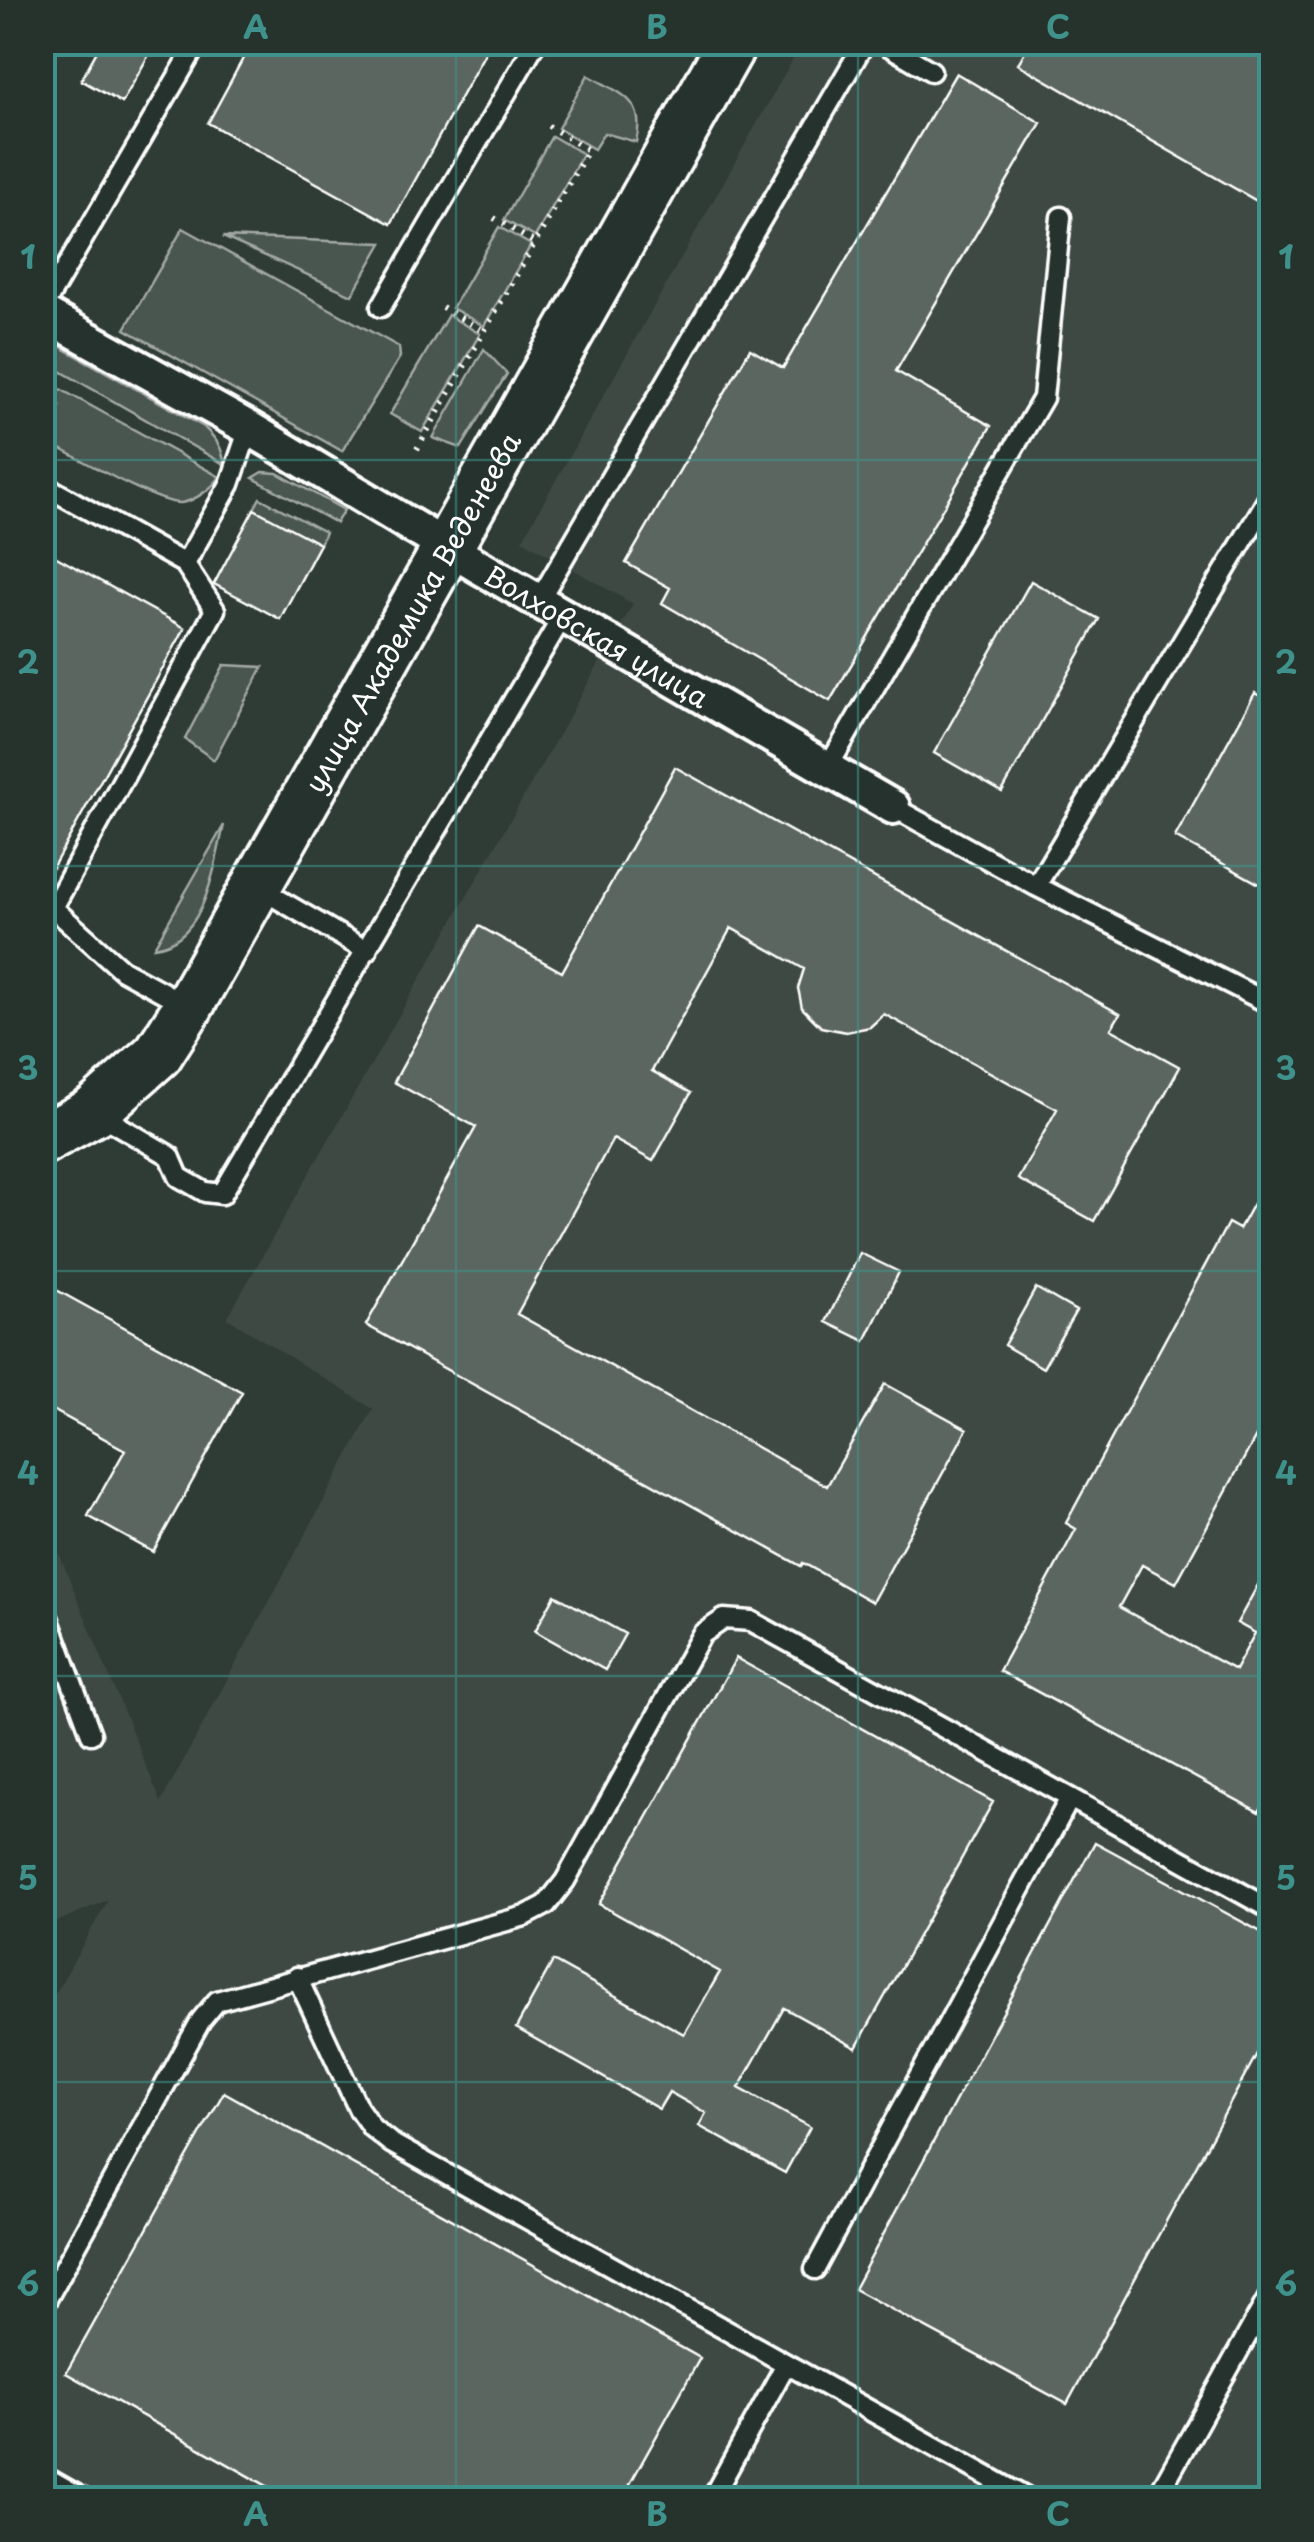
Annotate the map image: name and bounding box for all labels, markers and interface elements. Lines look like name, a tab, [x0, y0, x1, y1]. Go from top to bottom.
text: A	[243, 2, 269, 50]
text: B	[646, 2, 668, 50]
text: C	[1046, 2, 1070, 50]
text: 1	[20, 232, 36, 280]
text: 1	[1278, 232, 1294, 280]
street label: улица Академика Веденеева	[292, 423, 531, 800]
street label: Волховская улица	[477, 553, 718, 718]
text: 2	[17, 637, 39, 685]
text: 2	[1275, 637, 1297, 685]
text: 3	[18, 1043, 38, 1091]
text: 3	[1276, 1043, 1296, 1091]
text: 4	[17, 1448, 39, 1496]
text: 4	[1275, 1448, 1297, 1496]
text: 5	[18, 1853, 38, 1901]
text: 5	[1276, 1853, 1296, 1901]
text: 6	[17, 2259, 39, 2307]
text: 6	[1275, 2259, 1297, 2307]
text: A	[243, 2489, 269, 2537]
text: B	[646, 2489, 668, 2537]
text: C	[1046, 2489, 1070, 2537]

